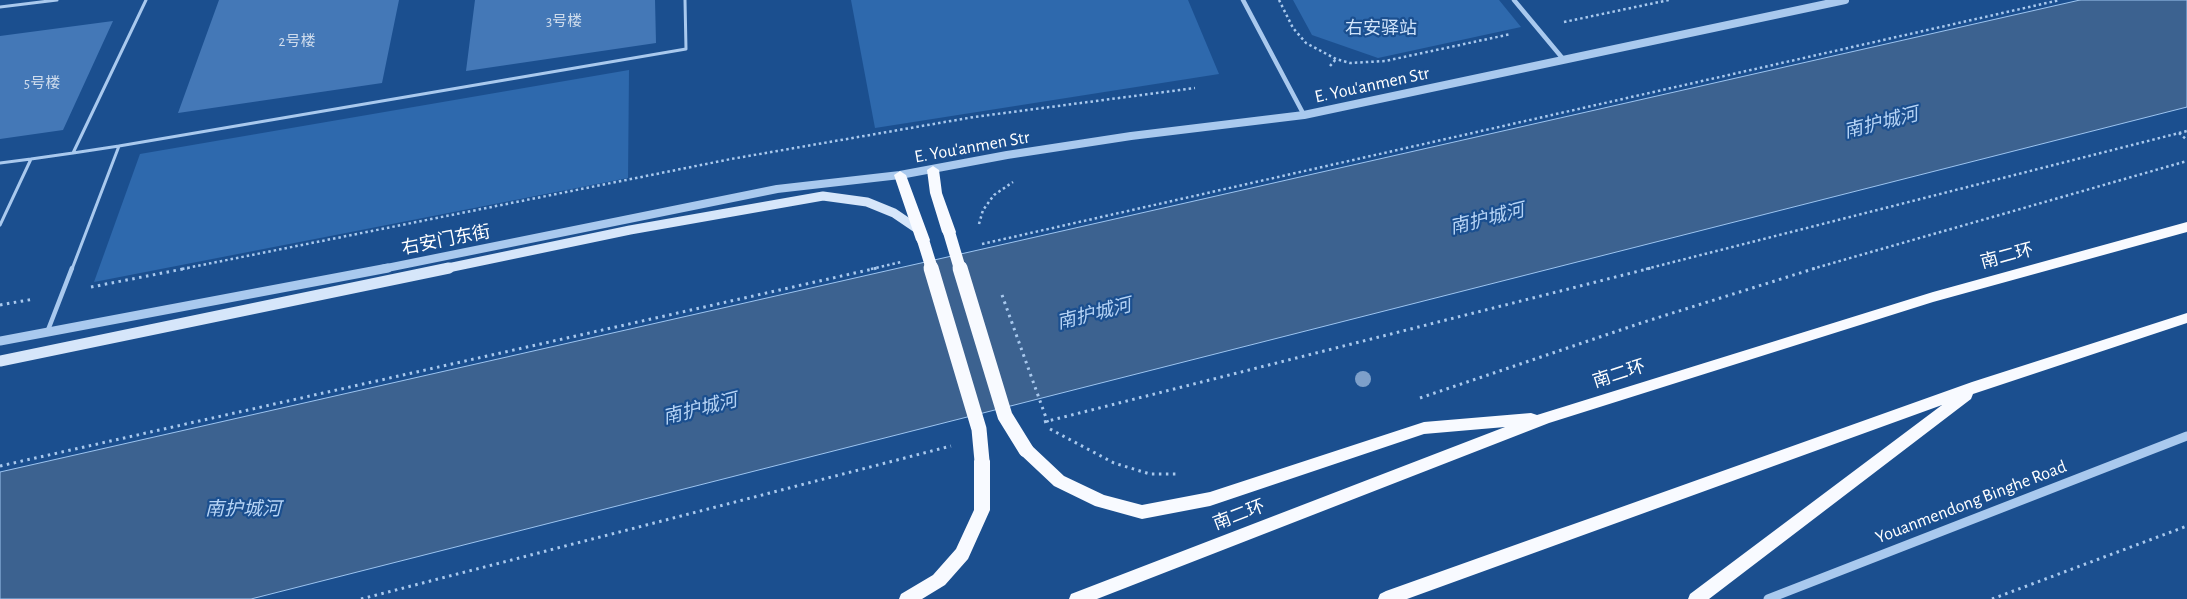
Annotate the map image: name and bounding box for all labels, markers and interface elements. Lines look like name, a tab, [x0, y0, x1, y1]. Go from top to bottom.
house number: 3号楼	[546, 12, 582, 30]
park label: 右安驿站	[1345, 18, 1417, 40]
house number: 2号楼	[279, 32, 315, 50]
street label: E. You'anmen Str	[1313, 62, 1431, 108]
house number: 5号楼	[24, 74, 60, 92]
water label: 南护城河	[1841, 103, 1921, 143]
street label: E. You'anmen Str	[913, 126, 1031, 168]
water label: 南护城河	[1447, 199, 1527, 239]
street label: 右安门东街	[400, 221, 492, 259]
street label: 南二环	[1978, 239, 2036, 273]
water label: 南护城河	[1054, 294, 1134, 334]
street label: 南二环	[1590, 355, 1648, 393]
water label: 南护城河	[660, 389, 740, 429]
street label: Youanmendong Binghe Road	[1872, 456, 2070, 548]
street label: 南二环	[1210, 495, 1268, 535]
water label: 南护城河	[205, 498, 281, 520]

